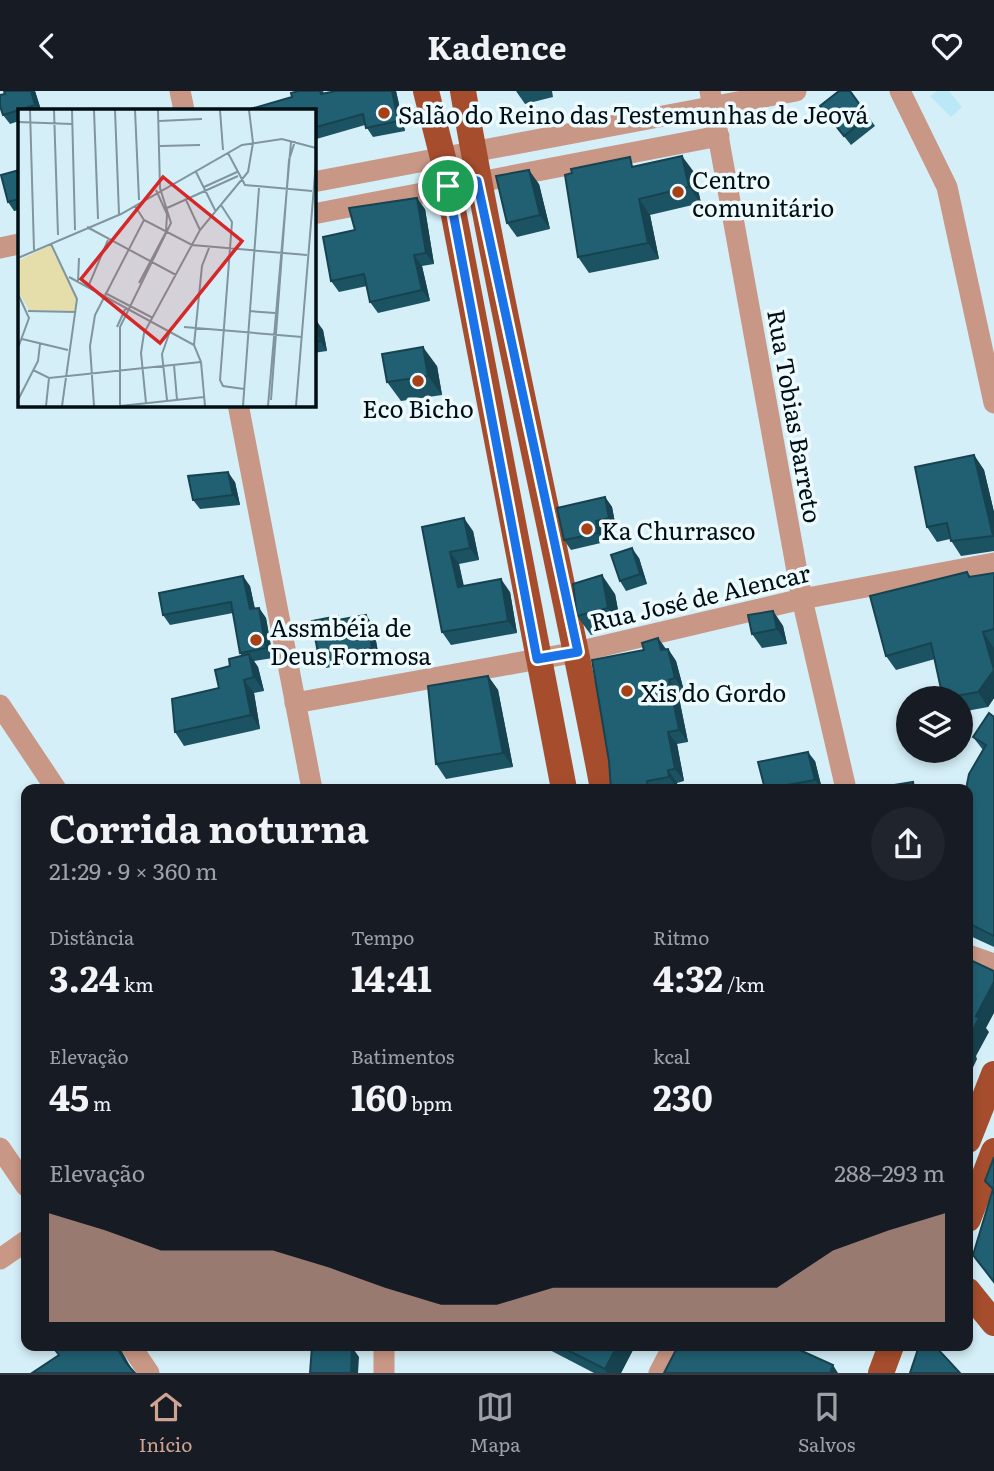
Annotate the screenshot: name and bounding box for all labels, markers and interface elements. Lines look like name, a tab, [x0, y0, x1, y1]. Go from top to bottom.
text: Kadence	[427, 22, 567, 70]
icon: back	[28, 27, 66, 65]
icon: heart	[928, 27, 966, 65]
place label: Salão do Reino das Testemunhas de Jeová	[398, 96, 868, 131]
marker: Salão do Reino das Testemunhas de Jeová	[376, 105, 392, 121]
inset map	[18, 109, 315, 406]
pin	[418, 156, 478, 216]
place label: Centro comunitário	[692, 161, 834, 224]
icon: arrive	[429, 167, 467, 205]
marker: Centro comunitário	[670, 184, 686, 200]
street label: Rua Tobias Barreto	[760, 306, 832, 526]
marker: Eco Bicho	[410, 373, 426, 389]
place label: Eco Bicho	[362, 390, 474, 425]
place label: Ka Churrasco	[601, 512, 756, 547]
marker: Ka Churrasco	[579, 521, 595, 537]
street label: Rua José de Alencar	[587, 554, 814, 638]
place label: Assmbéia de Deus Formosa	[270, 609, 431, 672]
marker: Assmbéia de Deus Formosa	[248, 632, 264, 648]
place label: Xis do Gordo	[641, 674, 786, 709]
marker: Xis do Gordo	[619, 683, 635, 699]
map controls	[896, 686, 973, 763]
button: layers	[896, 686, 973, 763]
text: Corrida noturna	[49, 798, 369, 855]
button: share	[871, 807, 945, 881]
text: 21:29 · 9 × 360 m	[49, 853, 218, 887]
text: Distância	[49, 923, 134, 951]
text: Tempo	[351, 923, 414, 951]
text: Ritmo	[653, 923, 709, 951]
text: 3.24	[49, 951, 120, 1003]
text: 14:41	[351, 951, 432, 1003]
text: 4:32	[653, 951, 723, 1003]
text: km	[120, 970, 154, 998]
text: /km	[723, 970, 765, 998]
text: Elevação	[49, 1042, 129, 1070]
text: Batimentos	[351, 1042, 454, 1070]
text: kcal	[653, 1042, 690, 1070]
text: 45	[49, 1070, 89, 1122]
text: 160	[351, 1070, 408, 1122]
text: 230	[653, 1070, 713, 1122]
text: m	[89, 1089, 111, 1117]
text: bpm	[408, 1089, 453, 1117]
text: Elevação	[49, 1155, 145, 1189]
text: 288–293 m	[834, 1155, 945, 1189]
tab: Início	[139, 1388, 192, 1458]
tab: Mapa	[470, 1388, 520, 1458]
tab: Salvos	[798, 1388, 855, 1458]

